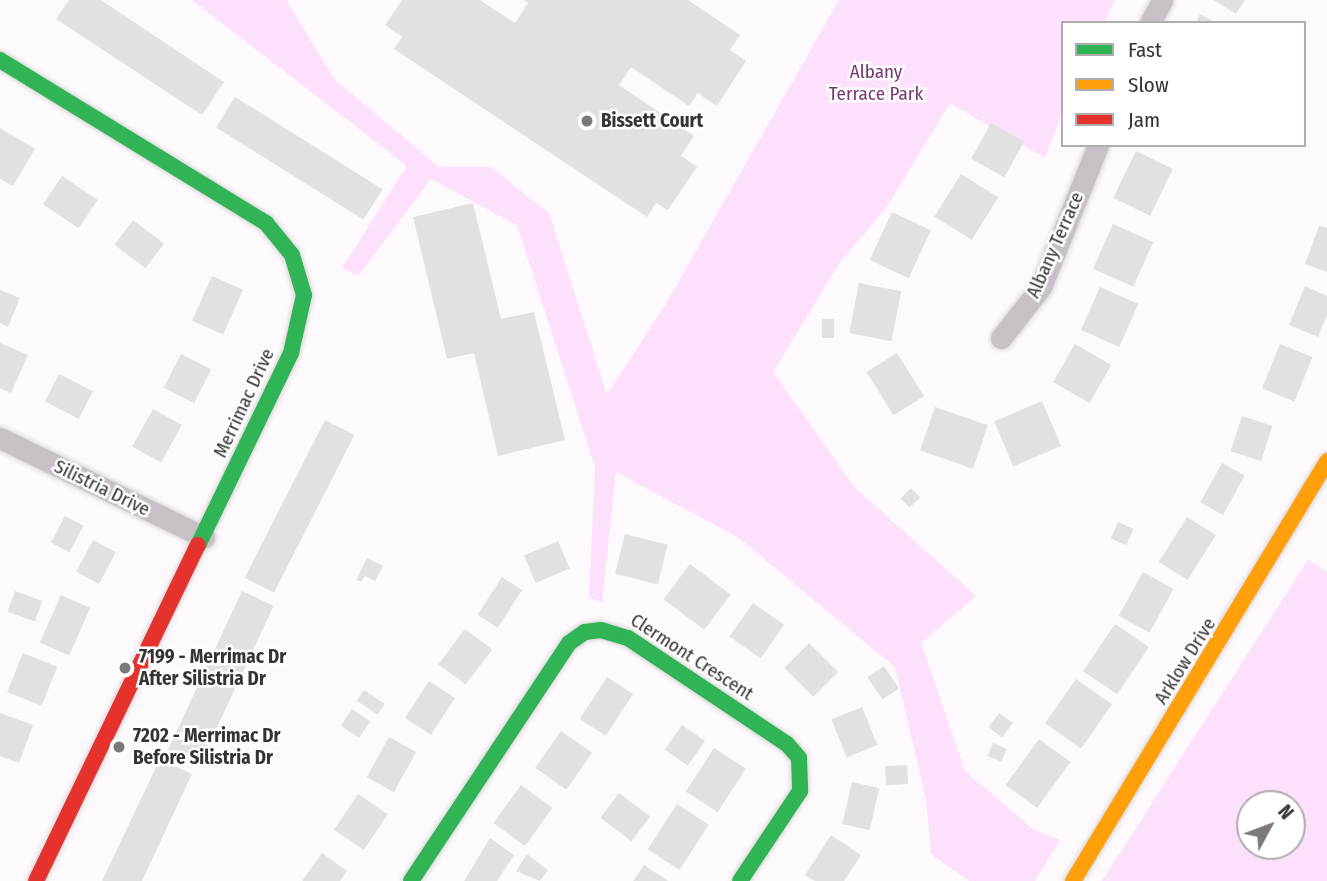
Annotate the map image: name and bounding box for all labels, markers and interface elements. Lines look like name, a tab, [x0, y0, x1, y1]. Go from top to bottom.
legend	[1061, 21, 1306, 147]
text: Fast	[1128, 37, 1162, 63]
park label: Albany Terrace Park	[829, 61, 923, 105]
text: Slow	[1128, 72, 1169, 98]
text: Jam	[1128, 107, 1160, 133]
place label: Bissett Court	[601, 110, 703, 132]
marker: Bissett Court	[579, 113, 595, 129]
street label: Albany Terrace	[1022, 189, 1088, 301]
street label: Merrimac Drive	[209, 345, 279, 461]
street label: Silistria Drive	[50, 455, 154, 521]
street label: Clermont Crescent	[626, 609, 758, 705]
street label: Arklow Drive	[1149, 614, 1221, 708]
place label: 7199 - Merrimac Dr After Silistria Dr	[139, 646, 286, 690]
marker: 7199 - Merrimac Dr After Silistria Dr	[117, 660, 133, 676]
place label: 7202 - Merrimac Dr Before Silistria Dr	[133, 725, 280, 769]
marker: 7202 - Merrimac Dr Before Silistria Dr	[111, 739, 127, 755]
north arrow	[1236, 790, 1306, 860]
text: N	[1273, 800, 1298, 824]

